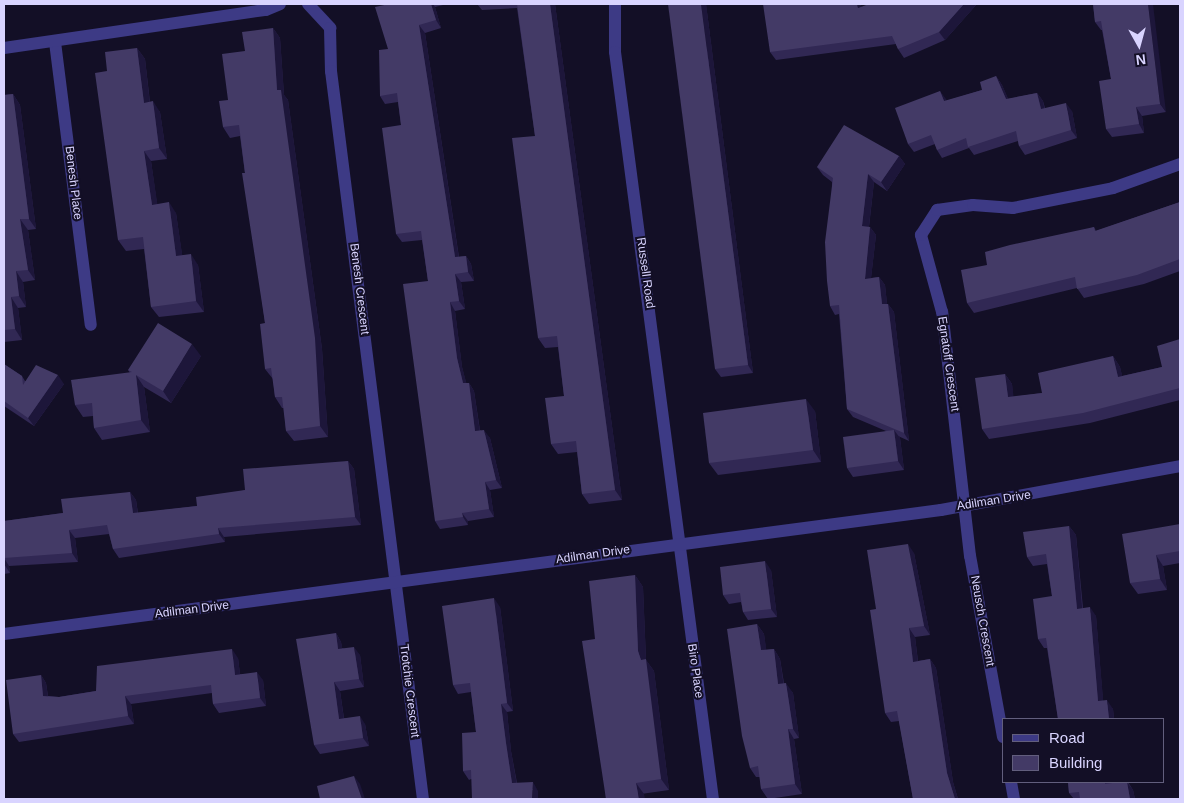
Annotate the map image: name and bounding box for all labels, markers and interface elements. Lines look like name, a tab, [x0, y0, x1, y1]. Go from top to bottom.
north arrow	[1114, 20, 1164, 70]
text: N	[1135, 51, 1147, 68]
street label: Benesh Place	[61, 145, 85, 221]
street label: Russell Road	[633, 237, 657, 309]
street label: Benesh Crescent	[346, 242, 372, 336]
street label: Egnatoff Crescent	[934, 316, 962, 412]
street label: Adilman Drive	[956, 488, 1032, 514]
street label: Adilman Drive	[555, 543, 631, 567]
street label: Neusch Crescent	[967, 574, 997, 668]
street label: Adilman Drive	[154, 598, 230, 622]
street label: Trotchie Crescent	[396, 643, 422, 739]
street label: Biro Place	[684, 643, 706, 699]
legend	[1002, 718, 1164, 783]
text: Road	[1049, 729, 1085, 746]
text: Building	[1049, 754, 1102, 771]

